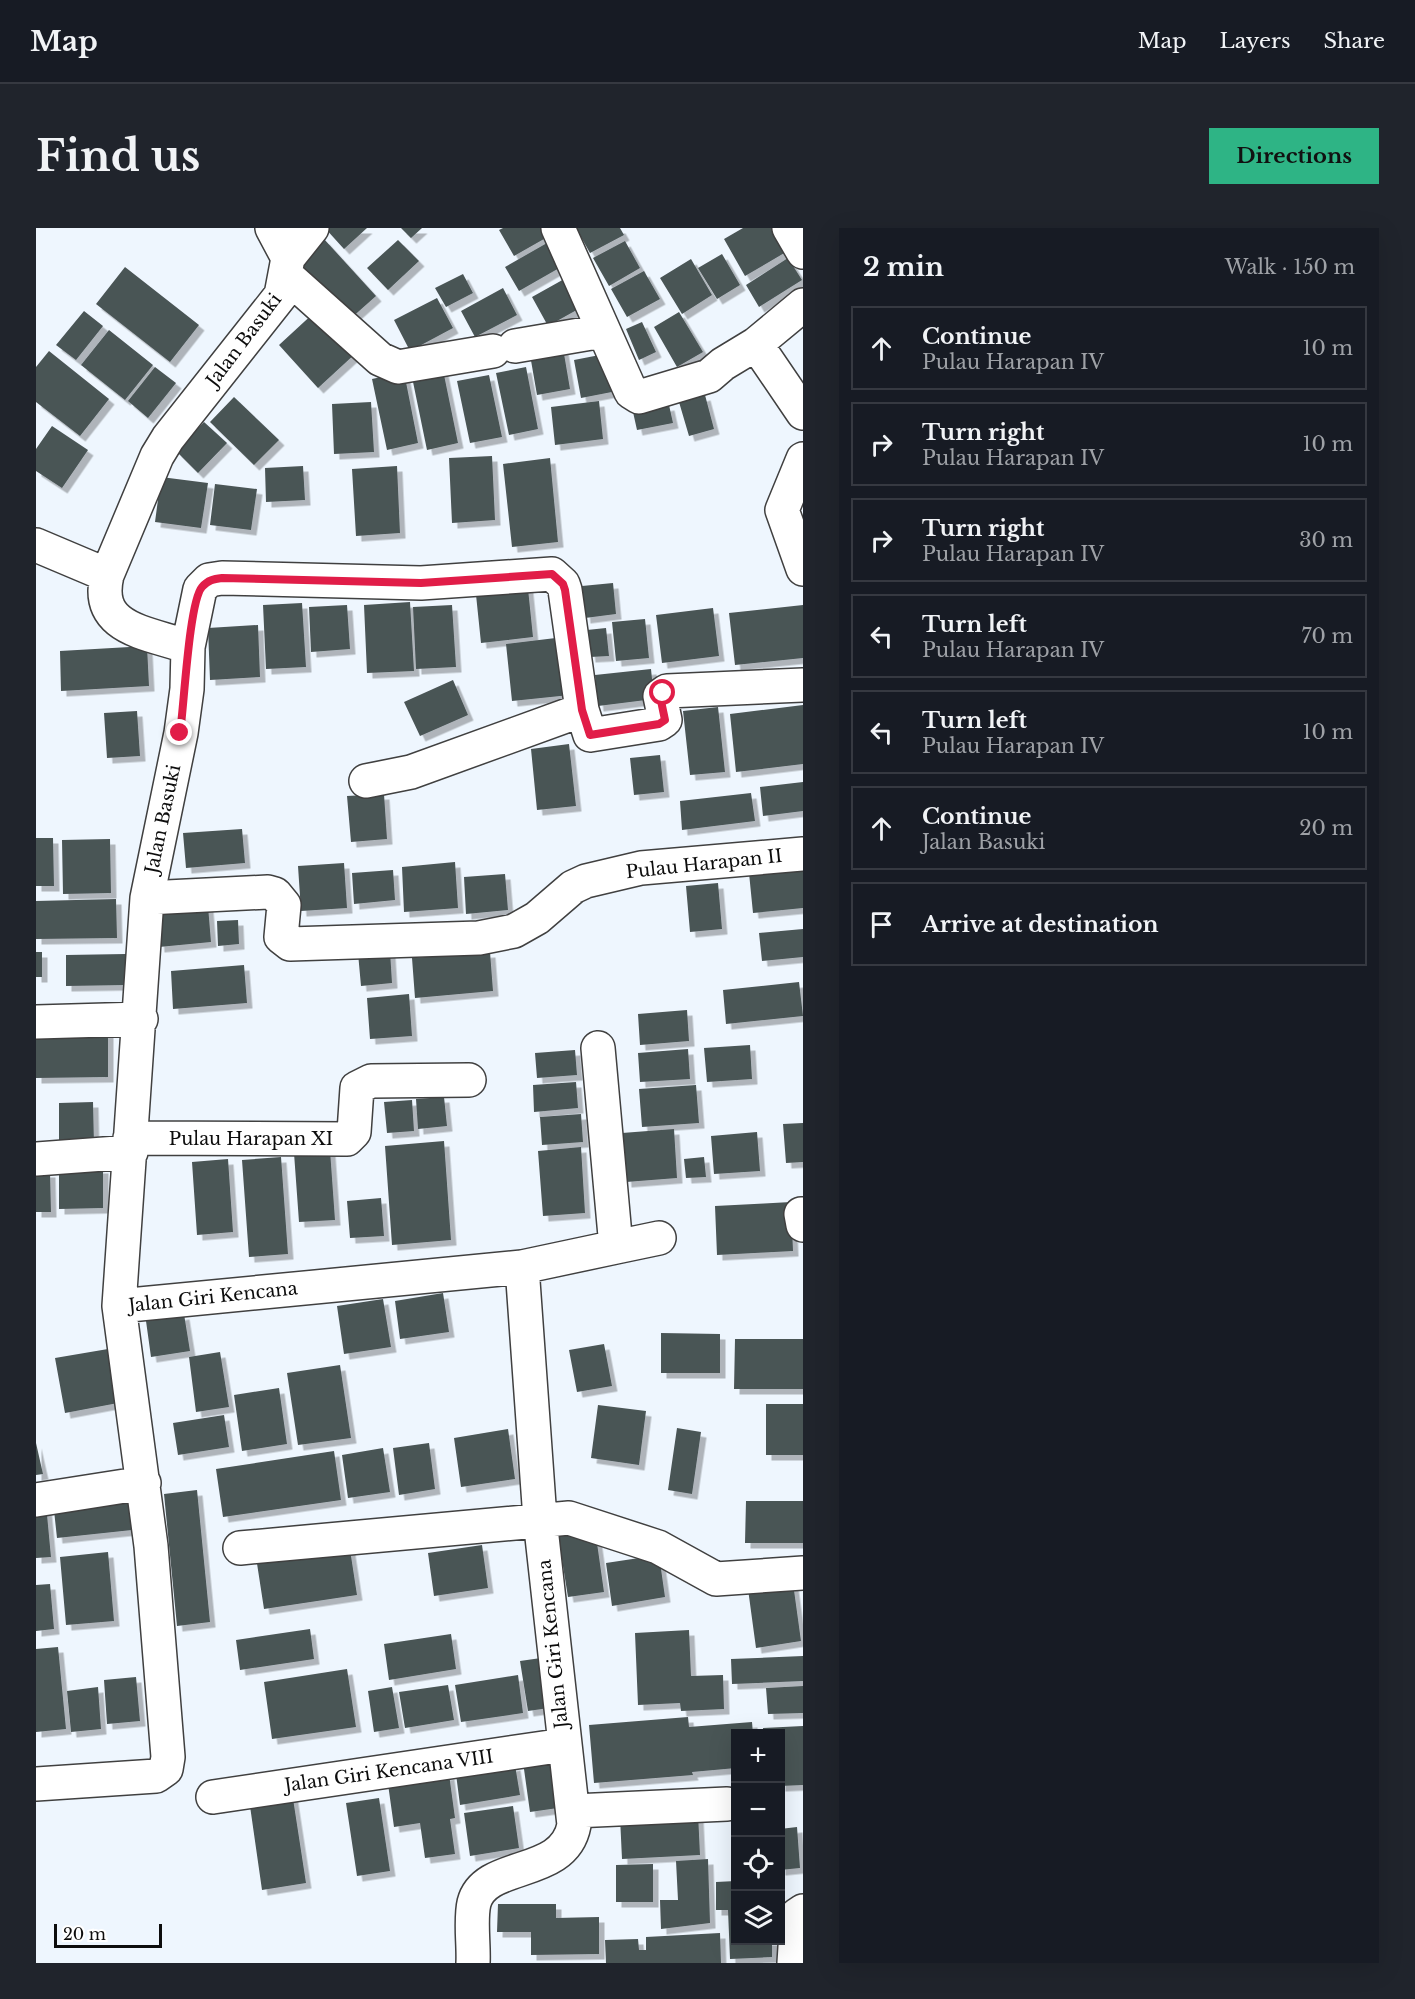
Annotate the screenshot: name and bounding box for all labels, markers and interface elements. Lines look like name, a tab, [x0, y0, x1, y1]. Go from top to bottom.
text: Map	[30, 24, 98, 59]
text: Map	[1138, 28, 1187, 54]
text: Layers	[1220, 28, 1291, 54]
text: Share	[1324, 28, 1385, 54]
button: Directions	[1209, 128, 1379, 184]
text: Find us	[36, 130, 200, 182]
text: 2 min	[863, 251, 944, 283]
text: Walk · 150 m	[1225, 255, 1355, 279]
street label: Jalan Basuki	[201, 289, 286, 393]
text: Continue	[922, 323, 1031, 350]
icon: ahead	[865, 332, 898, 365]
text: 10 m	[1303, 336, 1353, 360]
text: Pulau Harapan IV	[922, 350, 1104, 374]
text: Turn right	[922, 419, 1044, 446]
icon: right	[865, 428, 898, 461]
text: 10 m	[1303, 432, 1353, 456]
text: Pulau Harapan IV	[922, 446, 1104, 470]
text: Turn right	[922, 515, 1044, 542]
icon: right	[865, 524, 898, 557]
text: 30 m	[1299, 528, 1353, 552]
text: Pulau Harapan IV	[922, 542, 1104, 566]
text: Turn left	[922, 611, 1027, 638]
icon: left	[865, 620, 898, 653]
text: 70 m	[1301, 624, 1353, 648]
text: Pulau Harapan IV	[922, 638, 1104, 662]
route start	[649, 679, 675, 705]
text: Turn left	[922, 707, 1027, 734]
icon: left	[865, 716, 898, 749]
route end	[166, 719, 192, 745]
text: 10 m	[1303, 720, 1353, 744]
text: Pulau Harapan IV	[922, 734, 1104, 758]
street label: Jalan Basuki	[140, 762, 185, 878]
text: Continue	[922, 803, 1031, 830]
icon: ahead	[865, 812, 898, 845]
text: 20 m	[1299, 816, 1353, 840]
text: Jalan Basuki	[922, 830, 1045, 854]
street label: Pulau Harapan II	[625, 845, 783, 883]
icon: arrive	[865, 908, 898, 941]
text: Arrive at destination	[922, 911, 1159, 938]
street label: Pulau Harapan XI	[169, 1128, 333, 1150]
street label: Jalan Giri Kencana	[125, 1277, 299, 1317]
street label: Jalan Giri Kencana	[533, 1558, 573, 1732]
map controls	[731, 1729, 785, 1945]
button: +	[731, 1729, 785, 1783]
street label: Jalan Giri Kencana VIII	[281, 1745, 495, 1797]
button: −	[731, 1783, 785, 1837]
button: locate	[731, 1837, 785, 1891]
button: layers	[731, 1891, 785, 1945]
scale bar	[54, 1921, 162, 1948]
text: 20 m	[63, 1924, 106, 1944]

